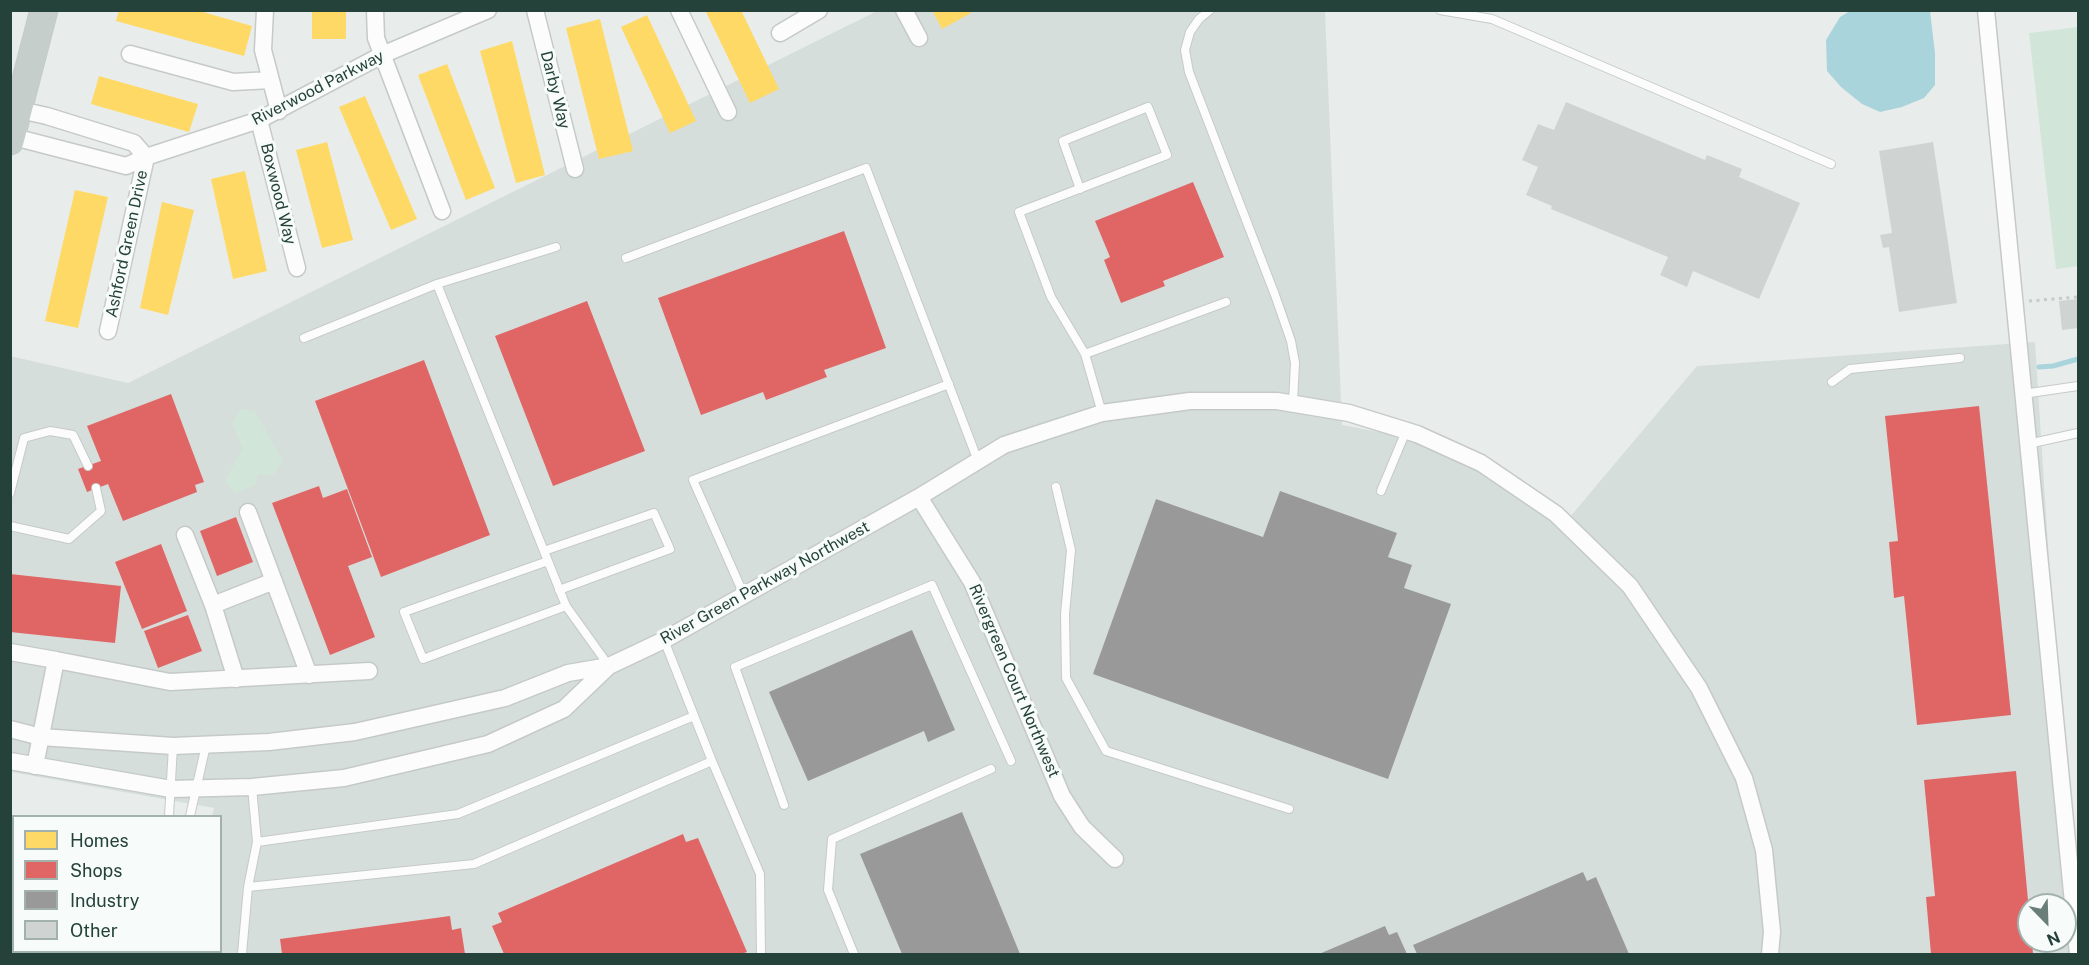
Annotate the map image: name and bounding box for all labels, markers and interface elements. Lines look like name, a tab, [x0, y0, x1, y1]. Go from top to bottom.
street label: Riverwood Parkway	[249, 46, 387, 130]
street label: Darby Way	[536, 49, 574, 131]
street label: Boxwood Way	[256, 141, 300, 247]
street label: Ashford Green Drive	[102, 168, 152, 320]
street label: River Green Parkway Northwest	[657, 517, 873, 649]
street label: Rivergreen Court Northwest	[964, 581, 1064, 781]
legend	[12, 815, 222, 953]
text: Homes	[70, 830, 129, 851]
text: Shops	[70, 860, 122, 881]
text: Industry	[70, 890, 139, 911]
north arrow	[2017, 893, 2077, 953]
text: Other	[70, 920, 118, 941]
text: N	[2044, 927, 2063, 949]

